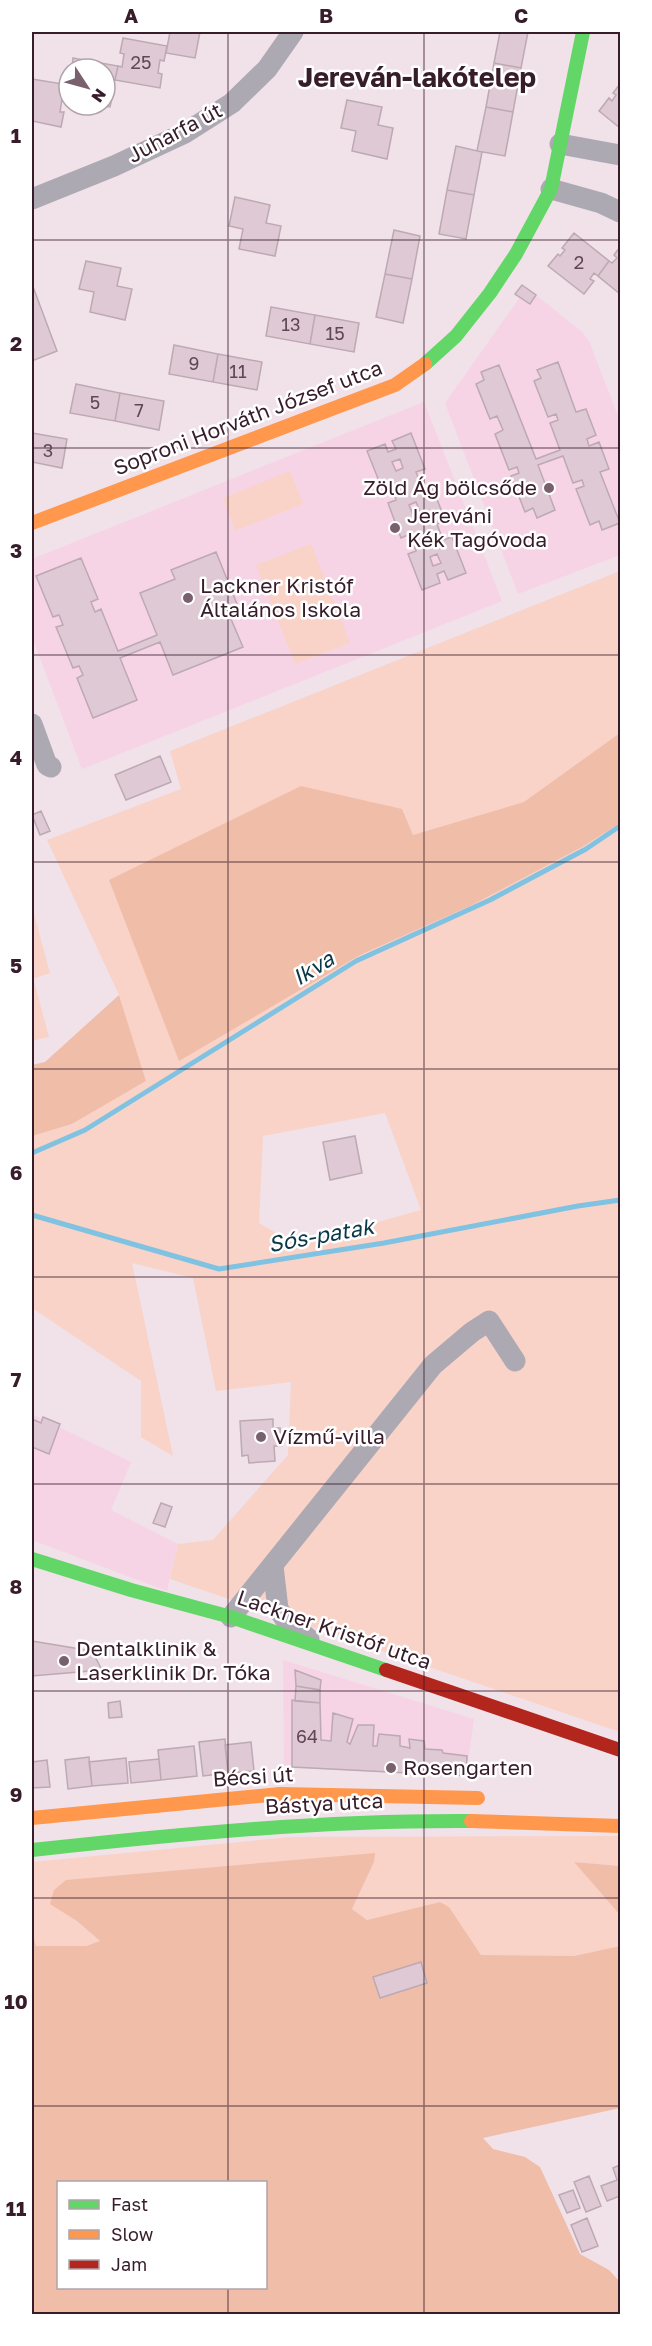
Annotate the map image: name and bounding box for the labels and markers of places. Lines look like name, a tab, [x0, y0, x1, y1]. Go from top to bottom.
place label: Zöld Ág bölcsőde	[363, 474, 537, 500]
marker: Zöld Ág bölcsőde	[542, 481, 556, 495]
place label: Jereváni Kék Tagóvoda	[407, 502, 547, 552]
marker: Jereváni Kék Tagóvoda	[388, 521, 402, 535]
place label: Lackner Kristóf Általános Iskola	[200, 572, 361, 622]
marker: Lackner Kristóf Általános Iskola	[181, 591, 195, 605]
place label: Vízmű-villa	[273, 1423, 385, 1449]
marker: Vízmű-villa	[254, 1430, 268, 1444]
place label: Dentalklinik & Laserklinik Dr. Tóka	[76, 1635, 271, 1685]
marker: Dentalklinik & Laserklinik Dr. Tóka	[57, 1654, 71, 1668]
place label: Rosengarten	[403, 1754, 533, 1780]
marker: Rosengarten	[384, 1761, 398, 1775]

